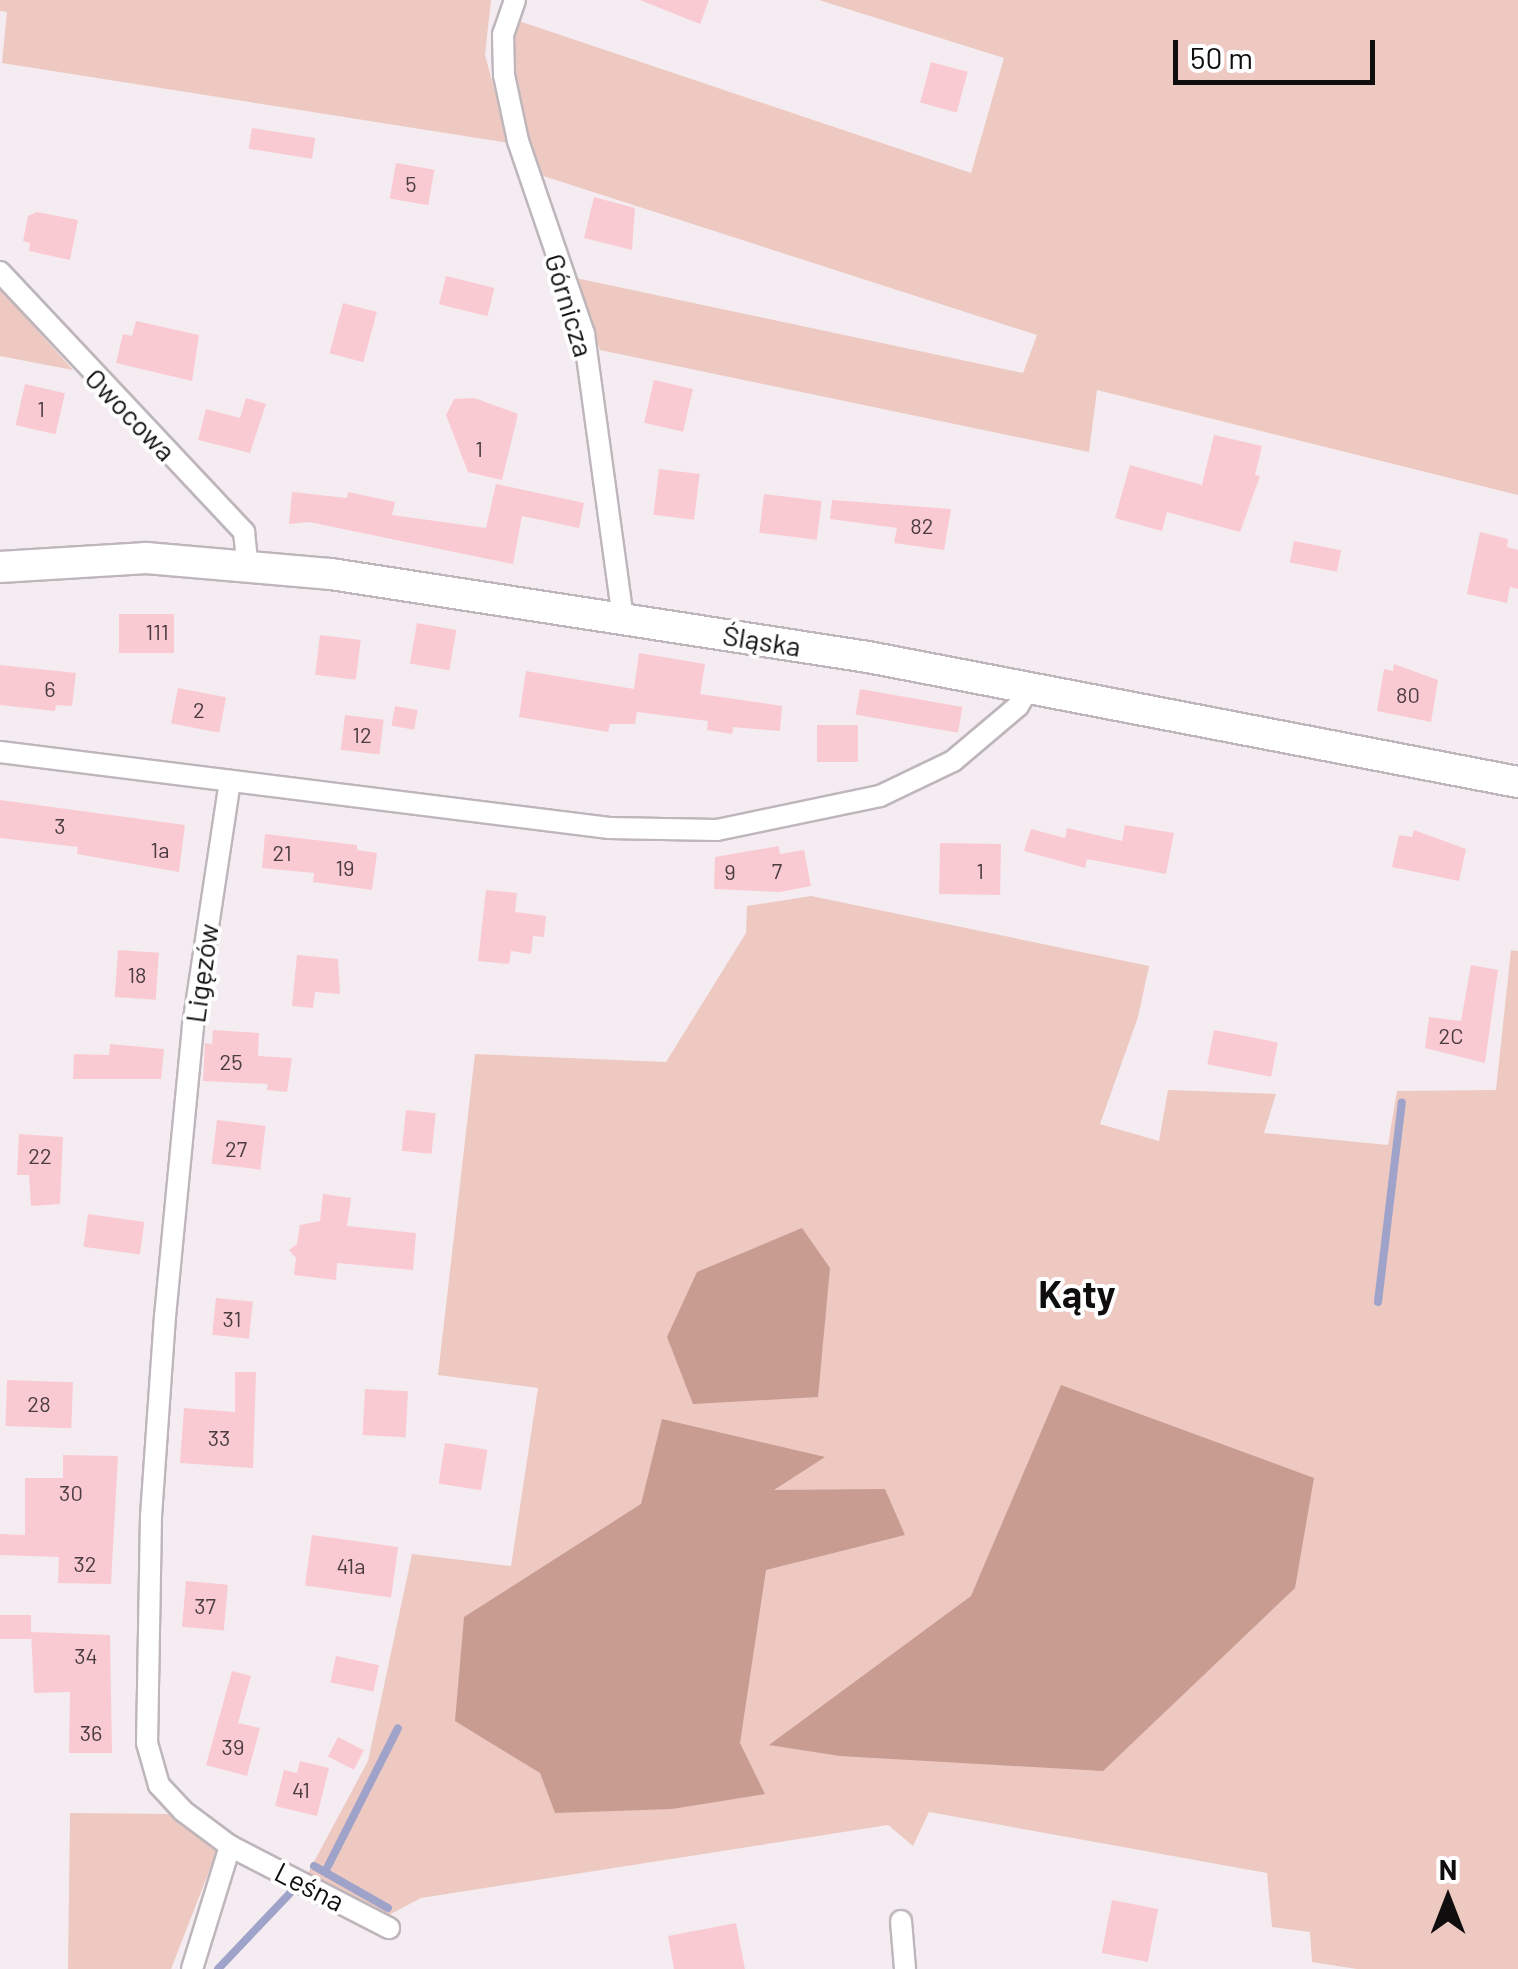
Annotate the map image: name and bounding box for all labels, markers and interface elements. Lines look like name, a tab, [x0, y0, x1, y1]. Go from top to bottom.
scale bar	[1178, 20, 1380, 82]
text: 50 m	[1190, 39, 1253, 75]
house number: 5	[405, 171, 417, 197]
street label: Górnicza	[538, 249, 602, 361]
street label: Owocowa	[79, 361, 183, 467]
house number: 1	[37, 396, 45, 422]
house number: 1	[475, 436, 483, 462]
house number: 82	[910, 513, 934, 539]
street label: Śląska	[721, 617, 803, 663]
house number: 111	[145, 619, 169, 645]
house number: 6	[44, 676, 56, 702]
house number: 80	[1396, 682, 1420, 708]
house number: 2	[193, 697, 205, 723]
house number: 12	[352, 722, 372, 748]
house number: 3	[54, 813, 66, 839]
house number: 1a	[151, 837, 169, 863]
house number: 21	[272, 840, 292, 866]
house number: 19	[335, 855, 355, 881]
house number: 7	[772, 858, 782, 884]
house number: 1	[976, 858, 984, 884]
house number: 9	[724, 859, 736, 885]
street label: Ligęzów	[177, 921, 225, 1025]
house number: 18	[127, 962, 147, 988]
house number: 2C	[1438, 1023, 1464, 1049]
house number: 25	[219, 1049, 243, 1075]
house number: 27	[225, 1136, 247, 1162]
house number: 22	[28, 1143, 52, 1169]
district label: Kąty	[1038, 1271, 1116, 1317]
house number: 31	[223, 1306, 241, 1332]
house number: 28	[27, 1391, 51, 1417]
house number: 33	[208, 1425, 230, 1451]
house number: 30	[59, 1480, 83, 1506]
house number: 32	[73, 1551, 97, 1577]
house number: 41a	[336, 1553, 366, 1579]
house number: 37	[194, 1593, 216, 1619]
house number: 34	[74, 1643, 98, 1669]
house number: 36	[80, 1720, 102, 1746]
house number: 39	[222, 1734, 244, 1760]
house number: 41	[292, 1777, 310, 1803]
north arrow	[1398, 1849, 1498, 1949]
text: N	[1439, 1852, 1457, 1886]
street label: Leśna	[270, 1854, 350, 1918]

